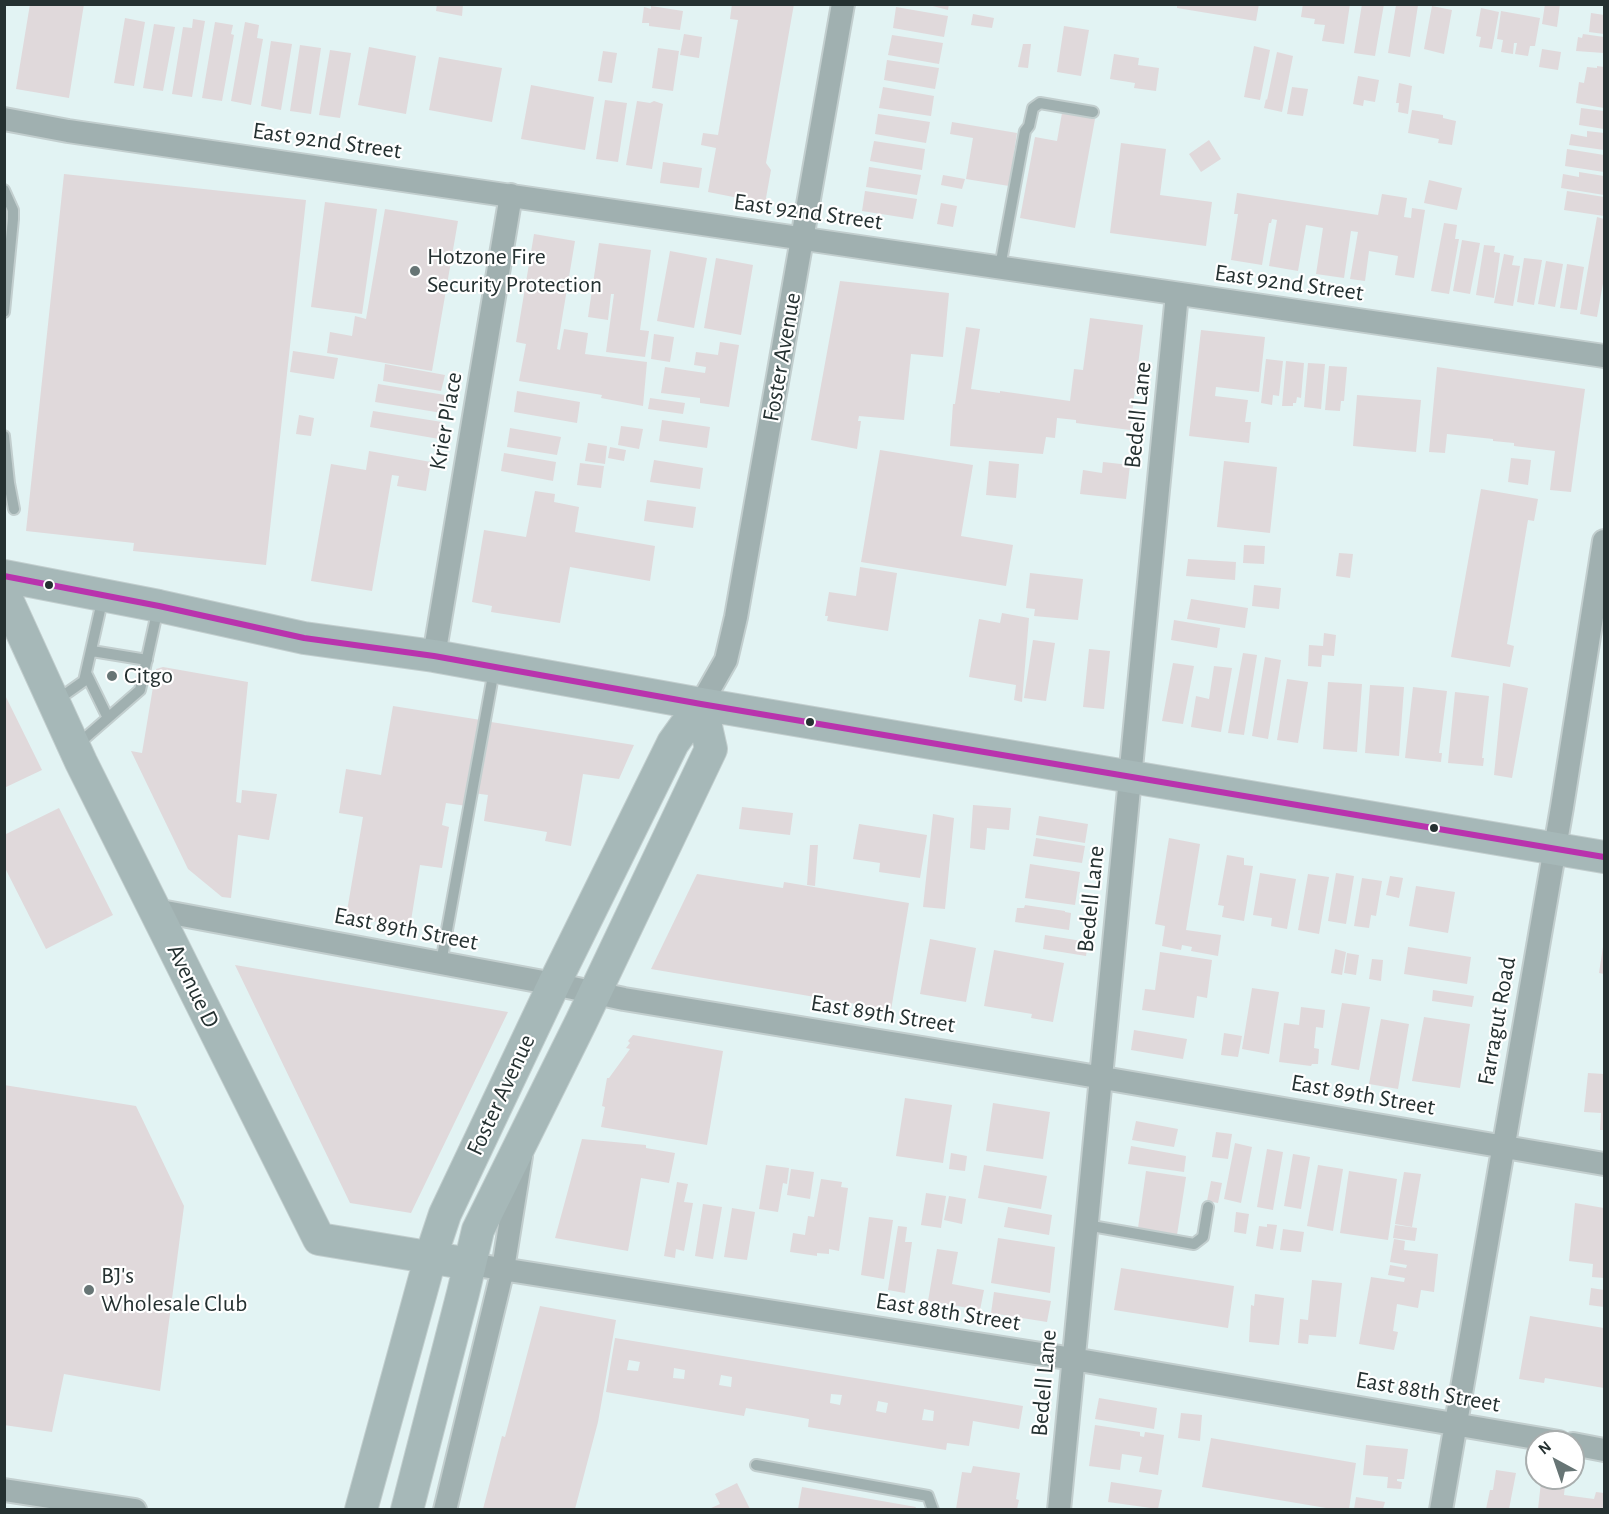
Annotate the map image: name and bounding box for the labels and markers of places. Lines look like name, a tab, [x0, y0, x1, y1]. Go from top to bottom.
place label: Hotzone Fire Security Protection	[427, 243, 602, 299]
marker: Hotzone Fire Security Protection	[408, 264, 422, 278]
unlabelled marker	[43, 579, 55, 591]
place label: Citgo	[124, 662, 173, 690]
marker: Citgo	[105, 669, 119, 683]
unlabelled marker	[804, 716, 816, 728]
unlabelled marker	[1428, 822, 1440, 834]
place label: BJ's Wholesale Club	[101, 1262, 247, 1318]
marker: BJ's Wholesale Club	[82, 1283, 96, 1297]

